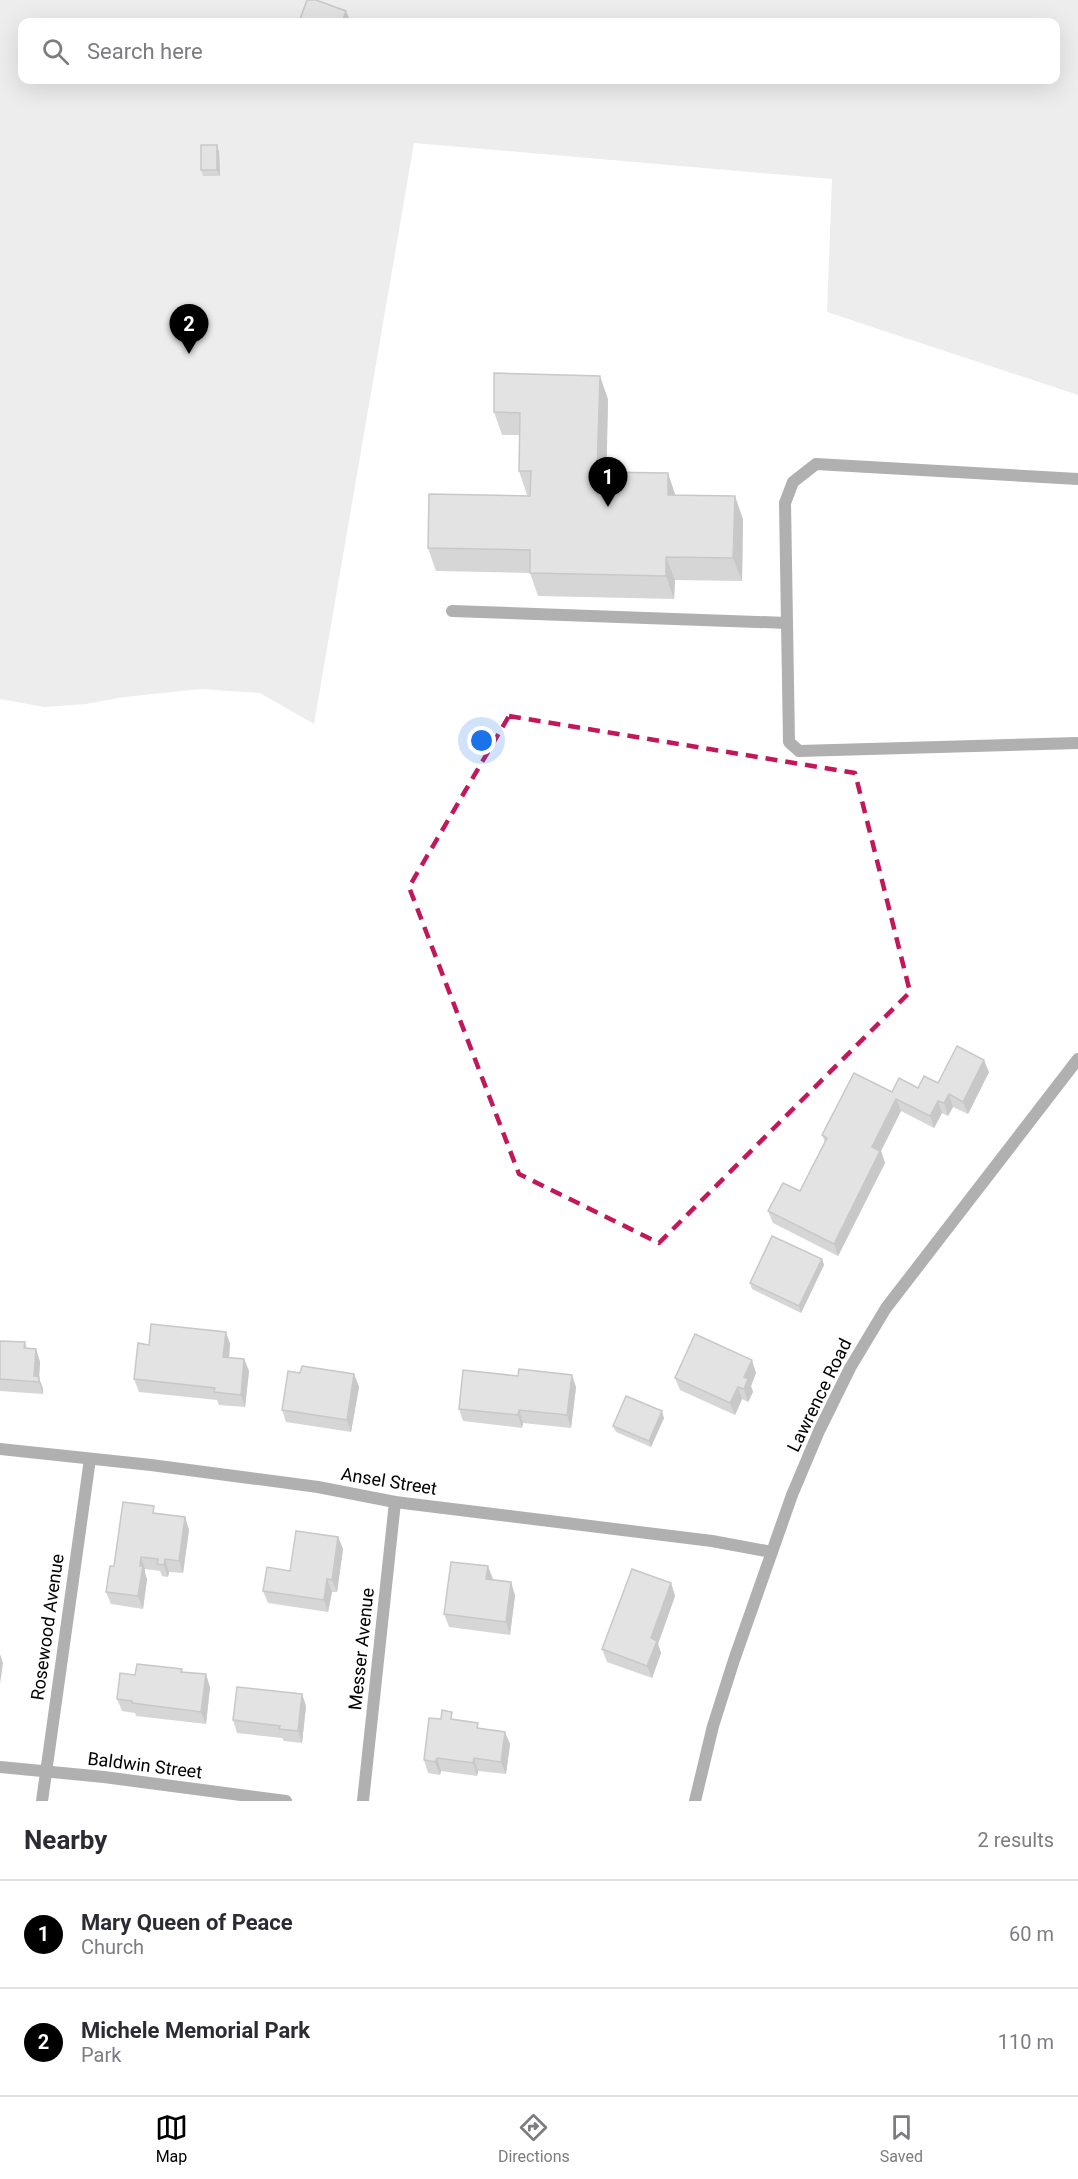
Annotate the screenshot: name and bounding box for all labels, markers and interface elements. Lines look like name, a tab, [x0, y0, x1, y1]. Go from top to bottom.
search box	[18, 18, 1060, 84]
icon: search	[39, 35, 72, 68]
text: Search here	[87, 39, 203, 64]
pin: 2	[170, 304, 208, 354]
pin: 1	[588, 458, 628, 507]
your location	[467, 726, 496, 755]
street label: Lawrence Road	[783, 1335, 855, 1455]
street label: Ansel Street	[340, 1463, 439, 1499]
street label: Rosewood Avenue	[26, 1552, 68, 1702]
street label: Messer Avenue	[344, 1587, 378, 1711]
street label: Baldwin Street	[86, 1748, 204, 1782]
text: Nearby	[24, 1825, 107, 1855]
text: 2 results	[978, 1828, 1054, 1852]
text: Mary Queen of Peace	[81, 1910, 293, 1935]
text: 1	[38, 1922, 49, 1946]
text: 60 m	[1009, 1922, 1054, 1946]
text: Church	[81, 1935, 144, 1959]
text: Michele Memorial Park	[81, 2018, 310, 2043]
text: 2	[38, 2030, 49, 2054]
text: 110 m	[998, 2030, 1054, 2054]
text: Park	[81, 2043, 121, 2067]
tab: Map	[155, 2111, 188, 2166]
tab: Directions	[498, 2111, 570, 2166]
tab: Saved	[880, 2111, 923, 2166]

